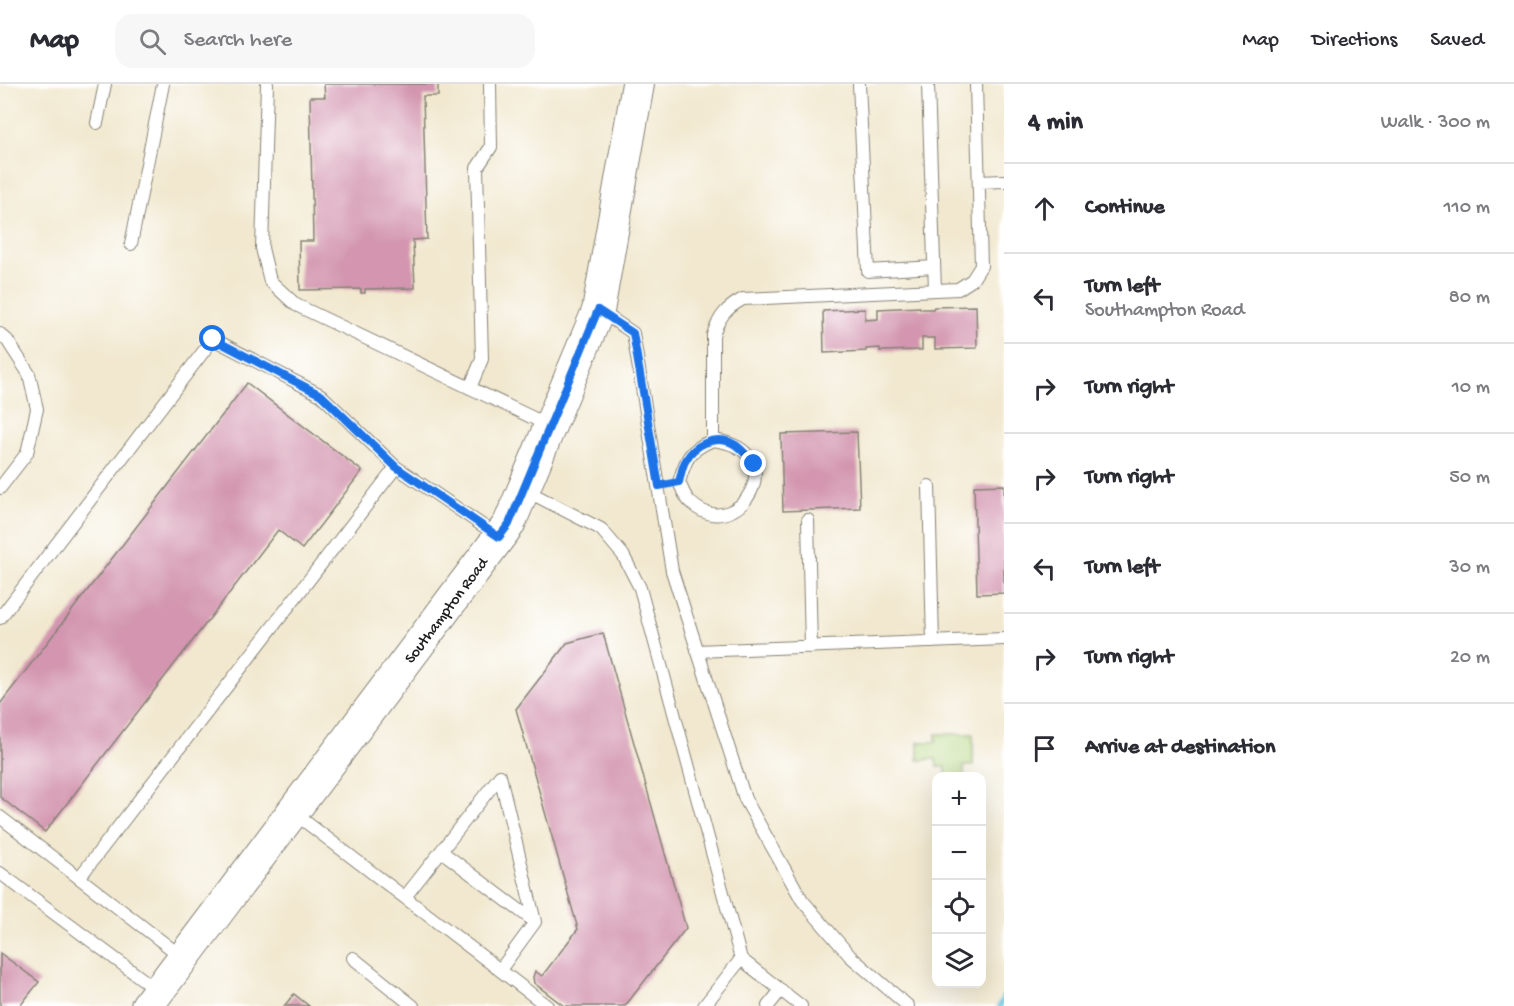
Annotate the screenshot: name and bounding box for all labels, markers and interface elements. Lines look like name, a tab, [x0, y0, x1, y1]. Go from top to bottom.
search box	[115, 14, 535, 68]
text: Map	[30, 25, 79, 58]
icon: search	[136, 25, 169, 58]
text: Search here	[184, 28, 292, 54]
text: Map	[1242, 29, 1279, 54]
text: Directions	[1312, 29, 1397, 54]
text: Saved	[1430, 29, 1484, 54]
text: 4 min	[1028, 108, 1083, 139]
text: Walk · 300 m	[1381, 112, 1490, 135]
icon: ahead	[1028, 192, 1061, 225]
text: Continue	[1085, 195, 1165, 221]
text: 110 m	[1444, 197, 1490, 220]
text: Turn left	[1085, 274, 1159, 300]
icon: left	[1028, 282, 1061, 315]
text: 80 m	[1449, 287, 1490, 310]
text: Southampton Road	[1085, 300, 1245, 323]
route start	[199, 325, 225, 351]
icon: right	[1028, 372, 1061, 405]
text: Turn right	[1085, 375, 1173, 401]
text: 10 m	[1452, 377, 1490, 400]
route end	[740, 450, 766, 476]
icon: right	[1028, 462, 1061, 495]
text: Turn right	[1085, 465, 1173, 491]
text: 50 m	[1449, 467, 1490, 490]
icon: left	[1028, 552, 1061, 585]
street label: Southampton Road	[402, 553, 495, 668]
text: Turn left	[1085, 555, 1159, 581]
text: 30 m	[1449, 557, 1490, 580]
icon: right	[1028, 642, 1061, 675]
text: Turn right	[1085, 645, 1173, 671]
text: 20 m	[1450, 647, 1490, 670]
icon: arrive	[1028, 732, 1061, 765]
text: Arrive at destination	[1085, 735, 1275, 761]
map controls	[932, 772, 986, 988]
button: +	[932, 772, 986, 826]
button: −	[932, 826, 986, 880]
button: locate	[932, 880, 986, 934]
button: layers	[932, 934, 986, 988]

